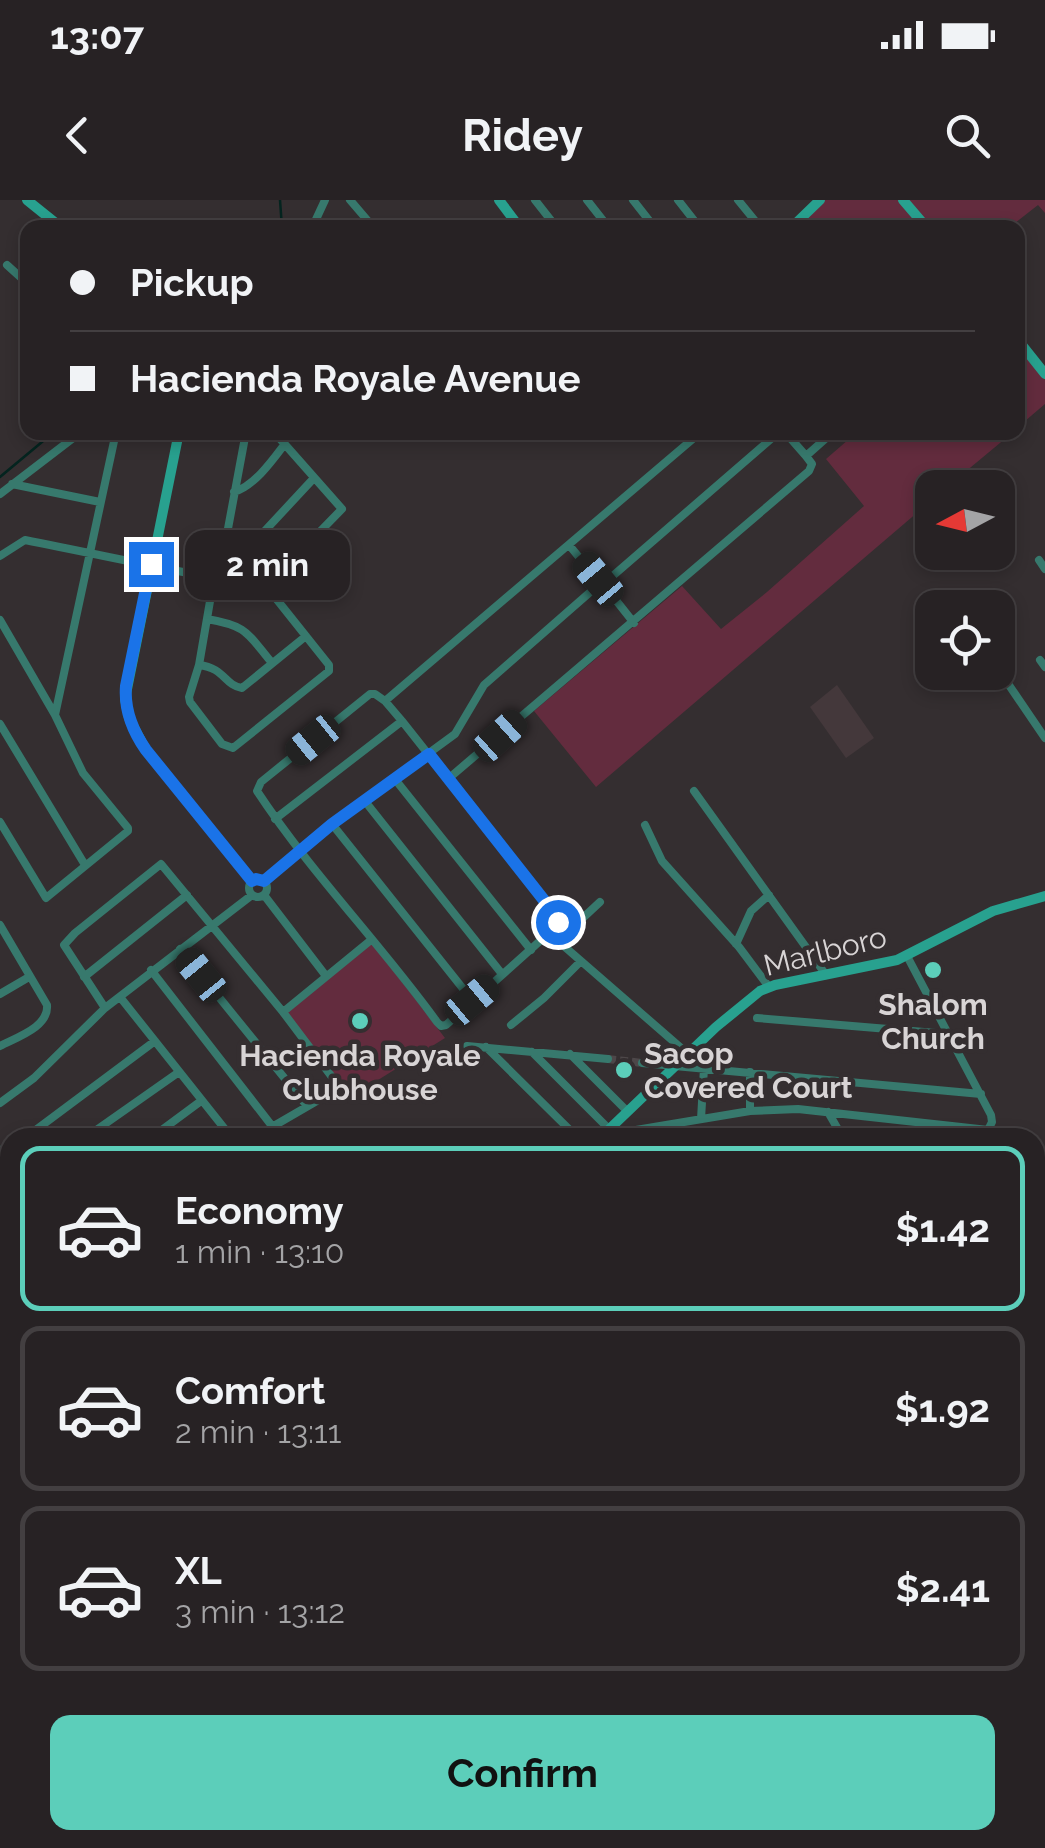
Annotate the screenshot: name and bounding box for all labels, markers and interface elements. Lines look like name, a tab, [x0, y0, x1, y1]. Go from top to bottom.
text: 13:07	[50, 13, 144, 58]
icon: back	[50, 108, 105, 163]
icon: search	[940, 108, 995, 163]
text: Ridey	[462, 109, 583, 162]
text: Pickup	[130, 260, 254, 305]
text: Hacienda Royale Avenue	[130, 356, 580, 401]
north arrow	[915, 470, 1015, 570]
map controls	[915, 470, 1015, 690]
callout: 2 min	[186, 529, 351, 599]
route end	[129, 542, 174, 587]
text: 2 min	[226, 546, 309, 583]
car	[567, 546, 629, 612]
button: locate	[915, 590, 1015, 690]
car	[468, 705, 532, 767]
car	[280, 709, 346, 771]
route start	[536, 900, 581, 945]
street label: Marlboro	[760, 919, 890, 983]
car	[170, 942, 232, 1008]
marker: Shalom Church	[922, 959, 944, 981]
car	[439, 969, 505, 1031]
place label: Shalom Church	[878, 987, 988, 1056]
marker: Hacienda Royale Clubhouse	[349, 1010, 371, 1032]
place label: Sacop Covered Court	[644, 1036, 853, 1105]
place label: Hacienda Royale Clubhouse	[239, 1038, 481, 1107]
marker: Sacop Covered Court	[613, 1059, 635, 1081]
icon: car	[55, 1184, 145, 1274]
text: Economy	[175, 1188, 344, 1233]
text: $1.42	[895, 1206, 990, 1251]
text: 1 min · 13:10	[175, 1233, 344, 1270]
icon: car	[55, 1364, 145, 1454]
text: Comfort	[175, 1368, 325, 1413]
text: $1.92	[895, 1386, 990, 1431]
text: 2 min · 13:11	[175, 1413, 341, 1450]
icon: car	[55, 1544, 145, 1634]
text: XL	[175, 1548, 222, 1593]
text: $2.41	[895, 1566, 990, 1611]
text: 3 min · 13:12	[175, 1593, 345, 1630]
button: Confirm	[50, 1715, 995, 1830]

